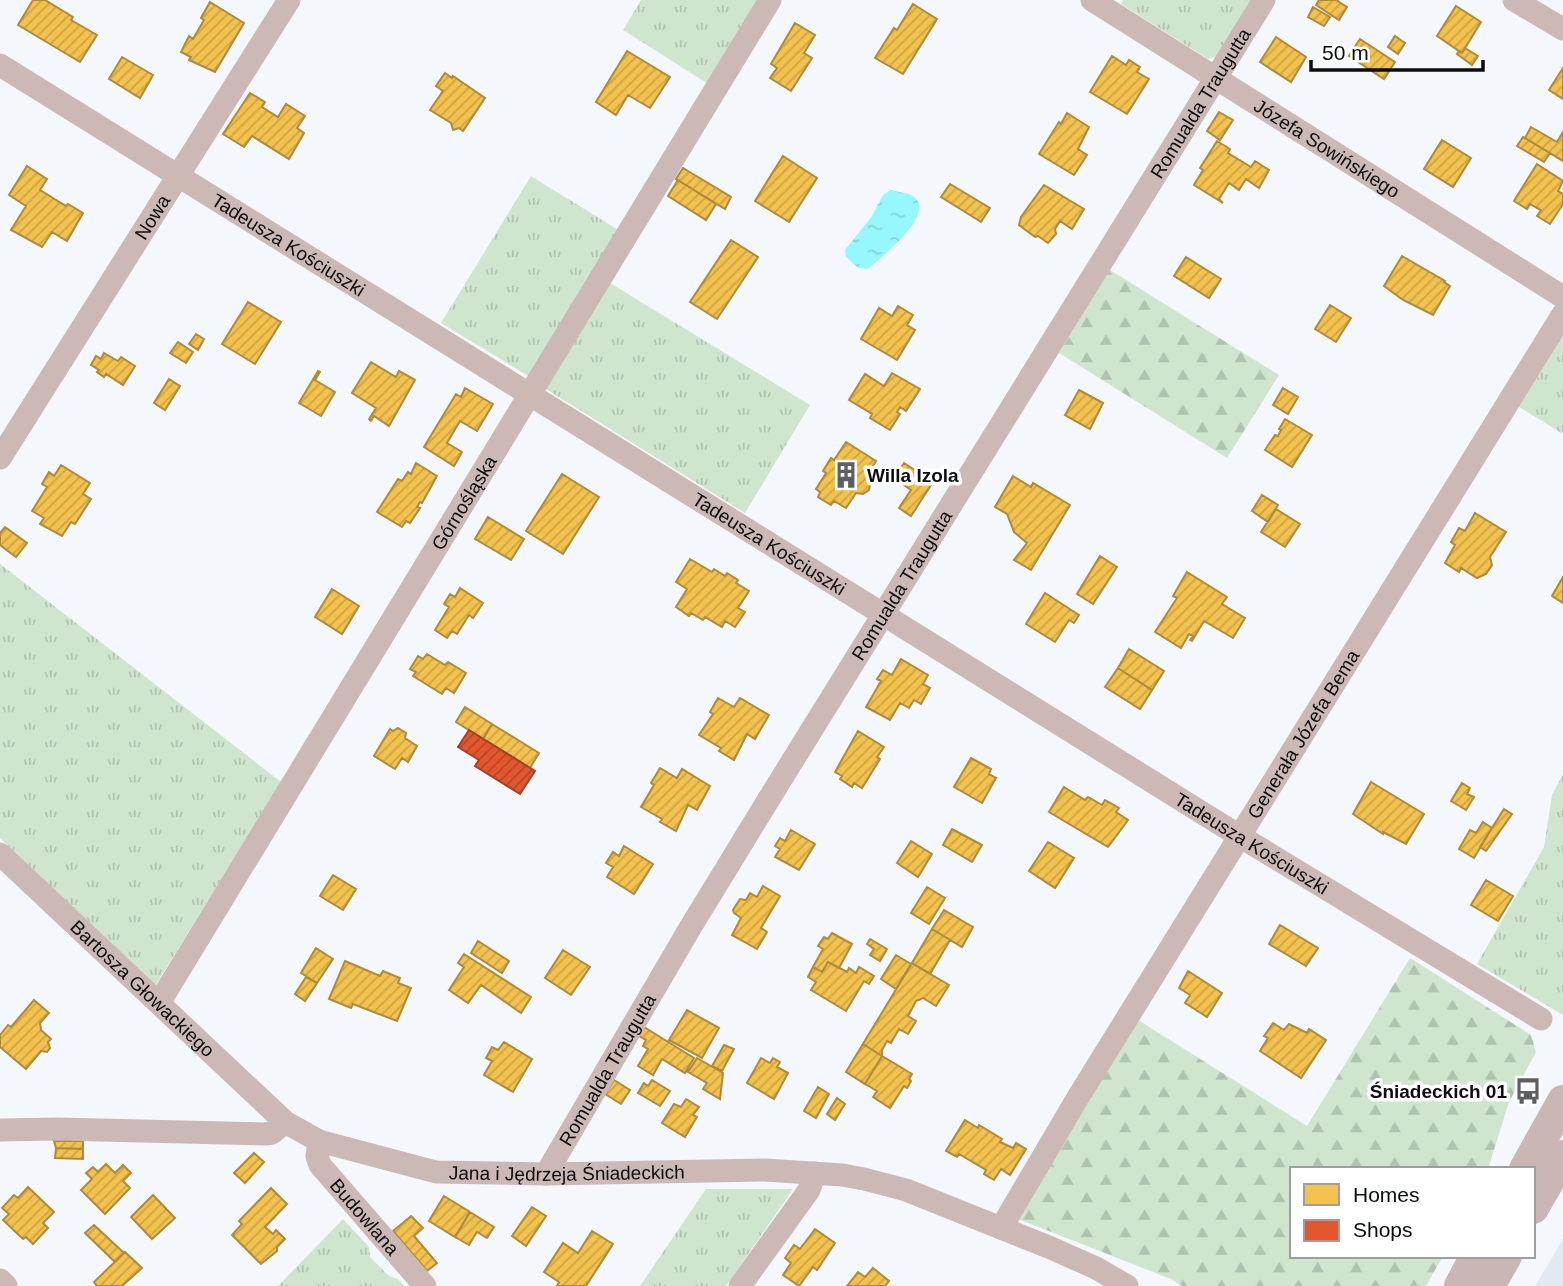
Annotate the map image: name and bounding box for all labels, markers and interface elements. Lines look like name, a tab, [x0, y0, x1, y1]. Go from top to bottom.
street label: Romualda Traugutta	[1146, 24, 1255, 182]
scale bar	[1311, 28, 1482, 72]
text: 50 m	[1322, 41, 1369, 64]
street label: Józefa Sowińskiego	[1250, 95, 1404, 202]
street label: Tadeusza Kościuszki	[208, 189, 369, 301]
street label: Nowa	[131, 191, 175, 243]
street label: Górnośląska	[428, 451, 501, 554]
building icon: Willa Izola	[831, 460, 861, 490]
place label: Willa Izola	[867, 465, 959, 486]
street label: Tadeusza Kościuszki	[689, 488, 850, 600]
street label: Romualda Traugutta	[848, 506, 956, 664]
street label: Generała Józefa Bema	[1243, 646, 1364, 822]
street label: Tadeusza Kościuszki	[1171, 788, 1332, 899]
street label: Bartosza Głowackiego	[66, 916, 219, 1061]
street label: Romualda Traugutta	[555, 990, 660, 1149]
bus stop icon: Śniadeckich 01	[1513, 1076, 1543, 1106]
place label: Śniadeckich 01	[1370, 1081, 1507, 1102]
street label: Jana i Jędrzeja Śniadeckich	[449, 1161, 685, 1185]
legend	[1290, 1167, 1535, 1258]
street label: Budowlana	[326, 1175, 403, 1260]
text: Homes	[1353, 1183, 1420, 1206]
text: Shops	[1353, 1218, 1413, 1241]

